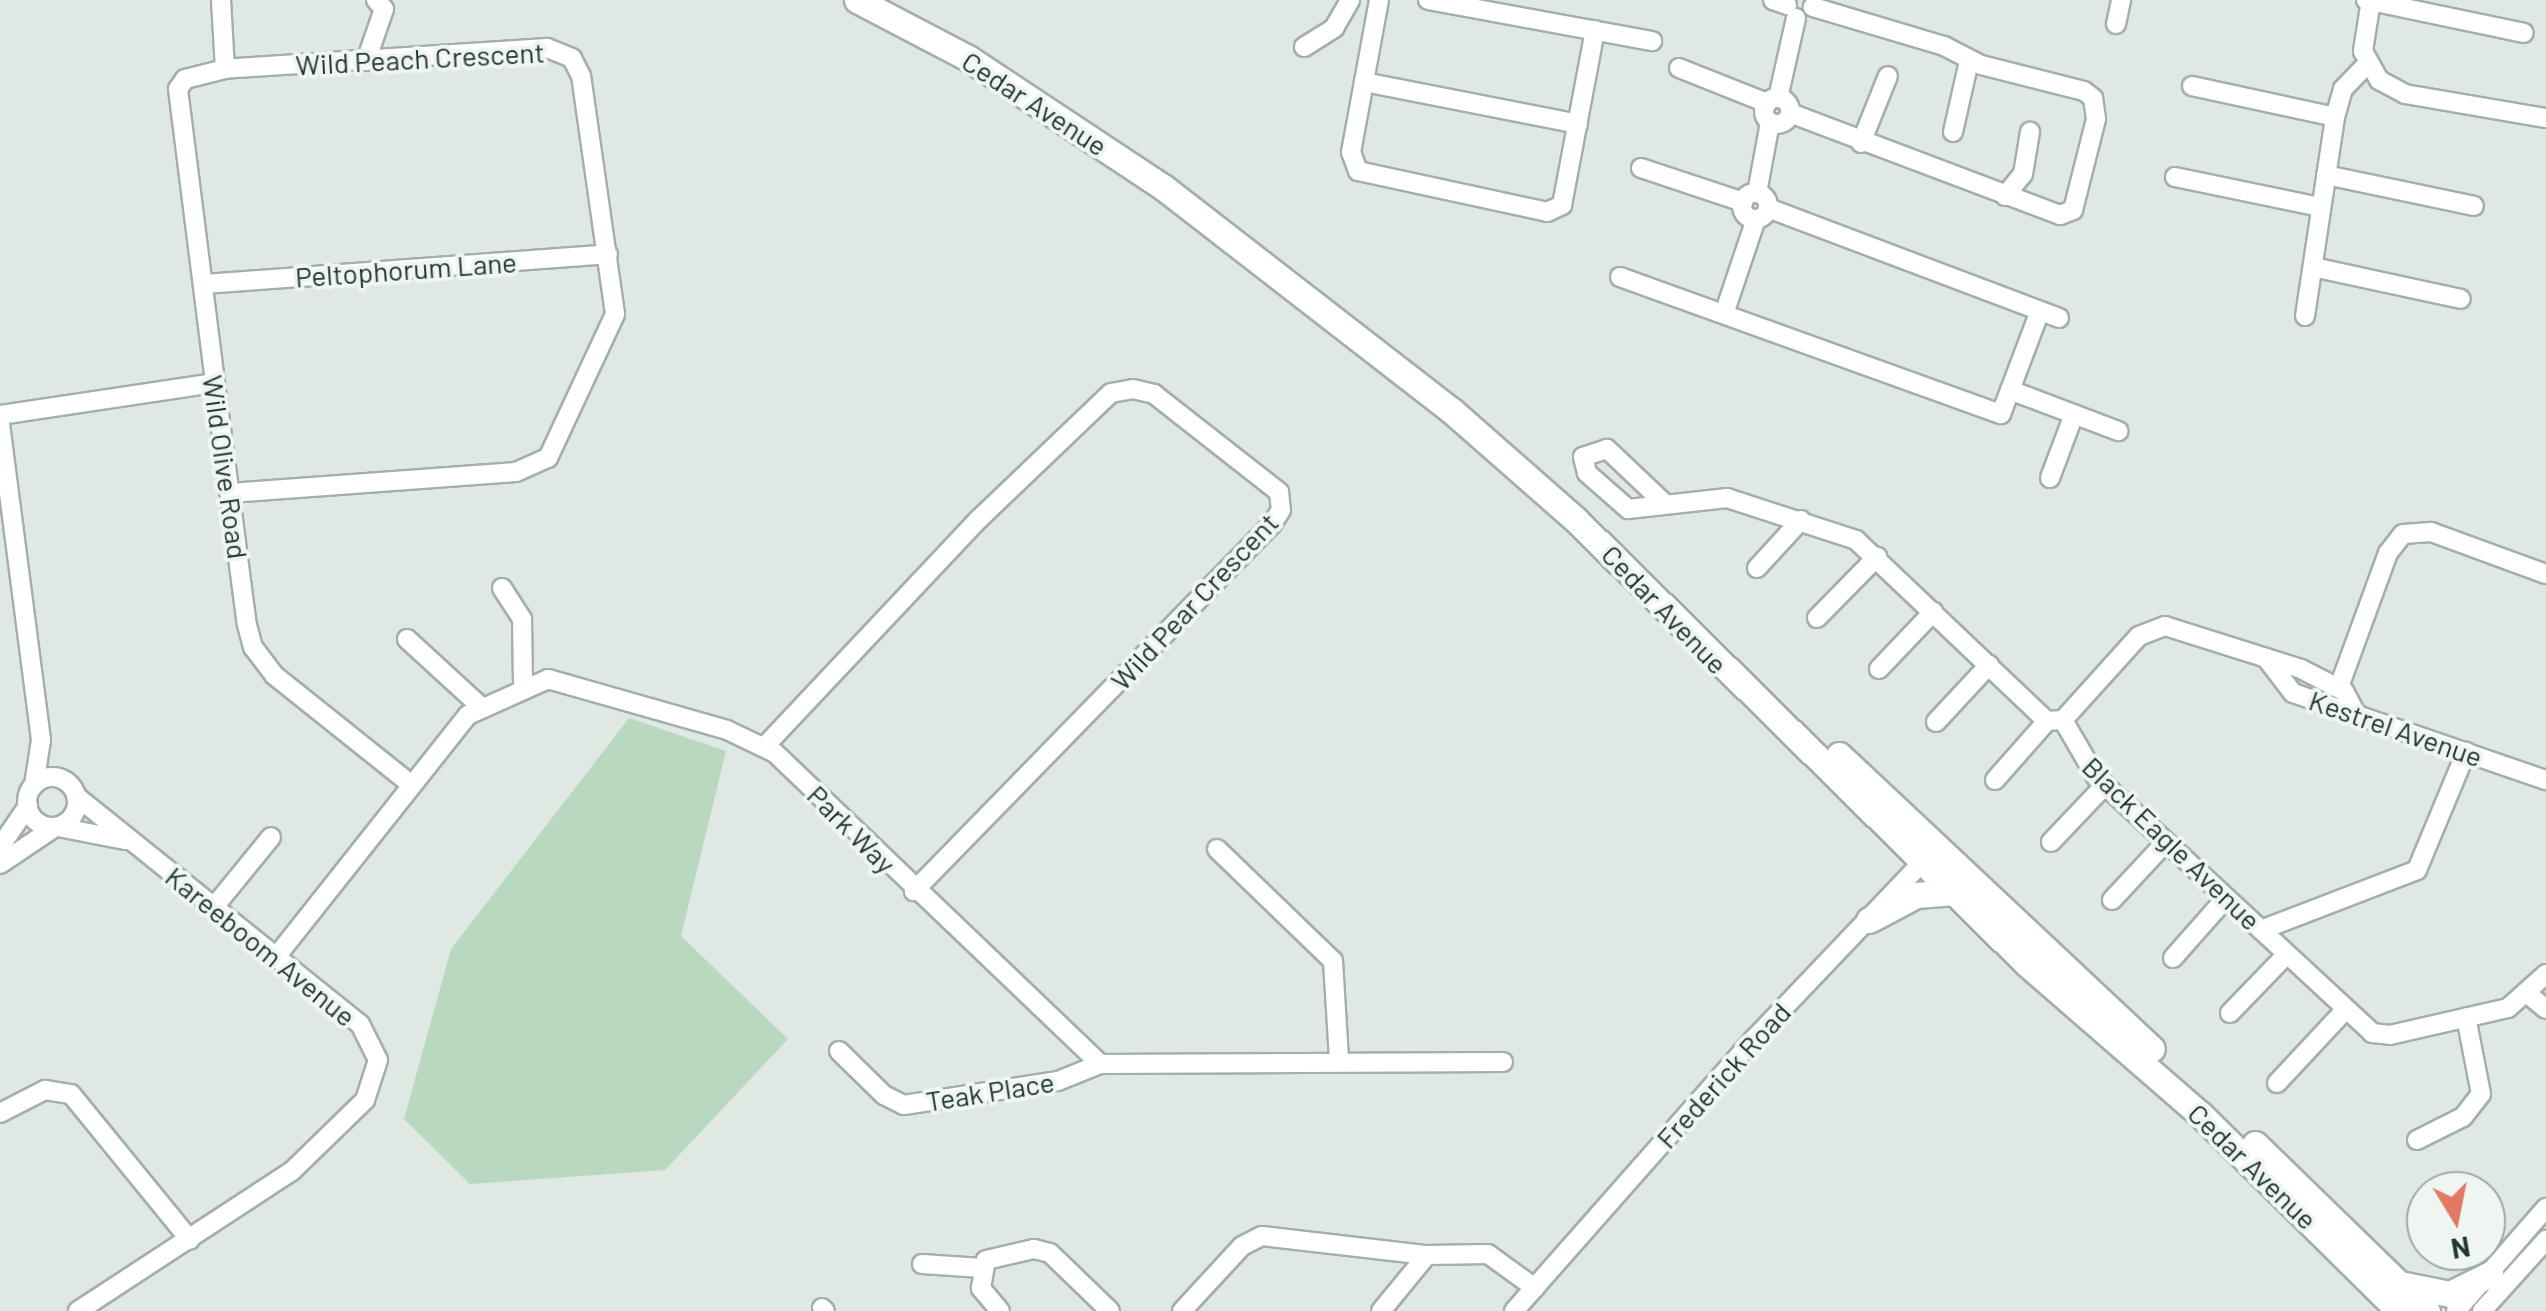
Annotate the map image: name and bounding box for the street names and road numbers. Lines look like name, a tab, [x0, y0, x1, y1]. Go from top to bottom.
street label: Wild Peach Crescent	[295, 35, 545, 81]
street label: Cedar Avenue	[956, 44, 1114, 162]
street label: Peltophorum Lane	[294, 244, 518, 294]
street label: Wild Olive Road	[196, 373, 256, 561]
street label: Wild Pear Crescent	[1103, 505, 1285, 697]
street label: Cedar Avenue	[1595, 538, 1735, 680]
street label: Kestrel Avenue	[2305, 683, 2487, 773]
street label: Black Eagle Avenue	[2076, 749, 2268, 937]
street label: Park Way	[801, 778, 903, 880]
street label: Kareeboom Avenue	[159, 859, 363, 1033]
street label: Frederick Road	[1649, 995, 1797, 1155]
street label: Teak Place	[923, 1064, 1057, 1118]
street label: Cedar Avenue	[2182, 1096, 2324, 1236]

